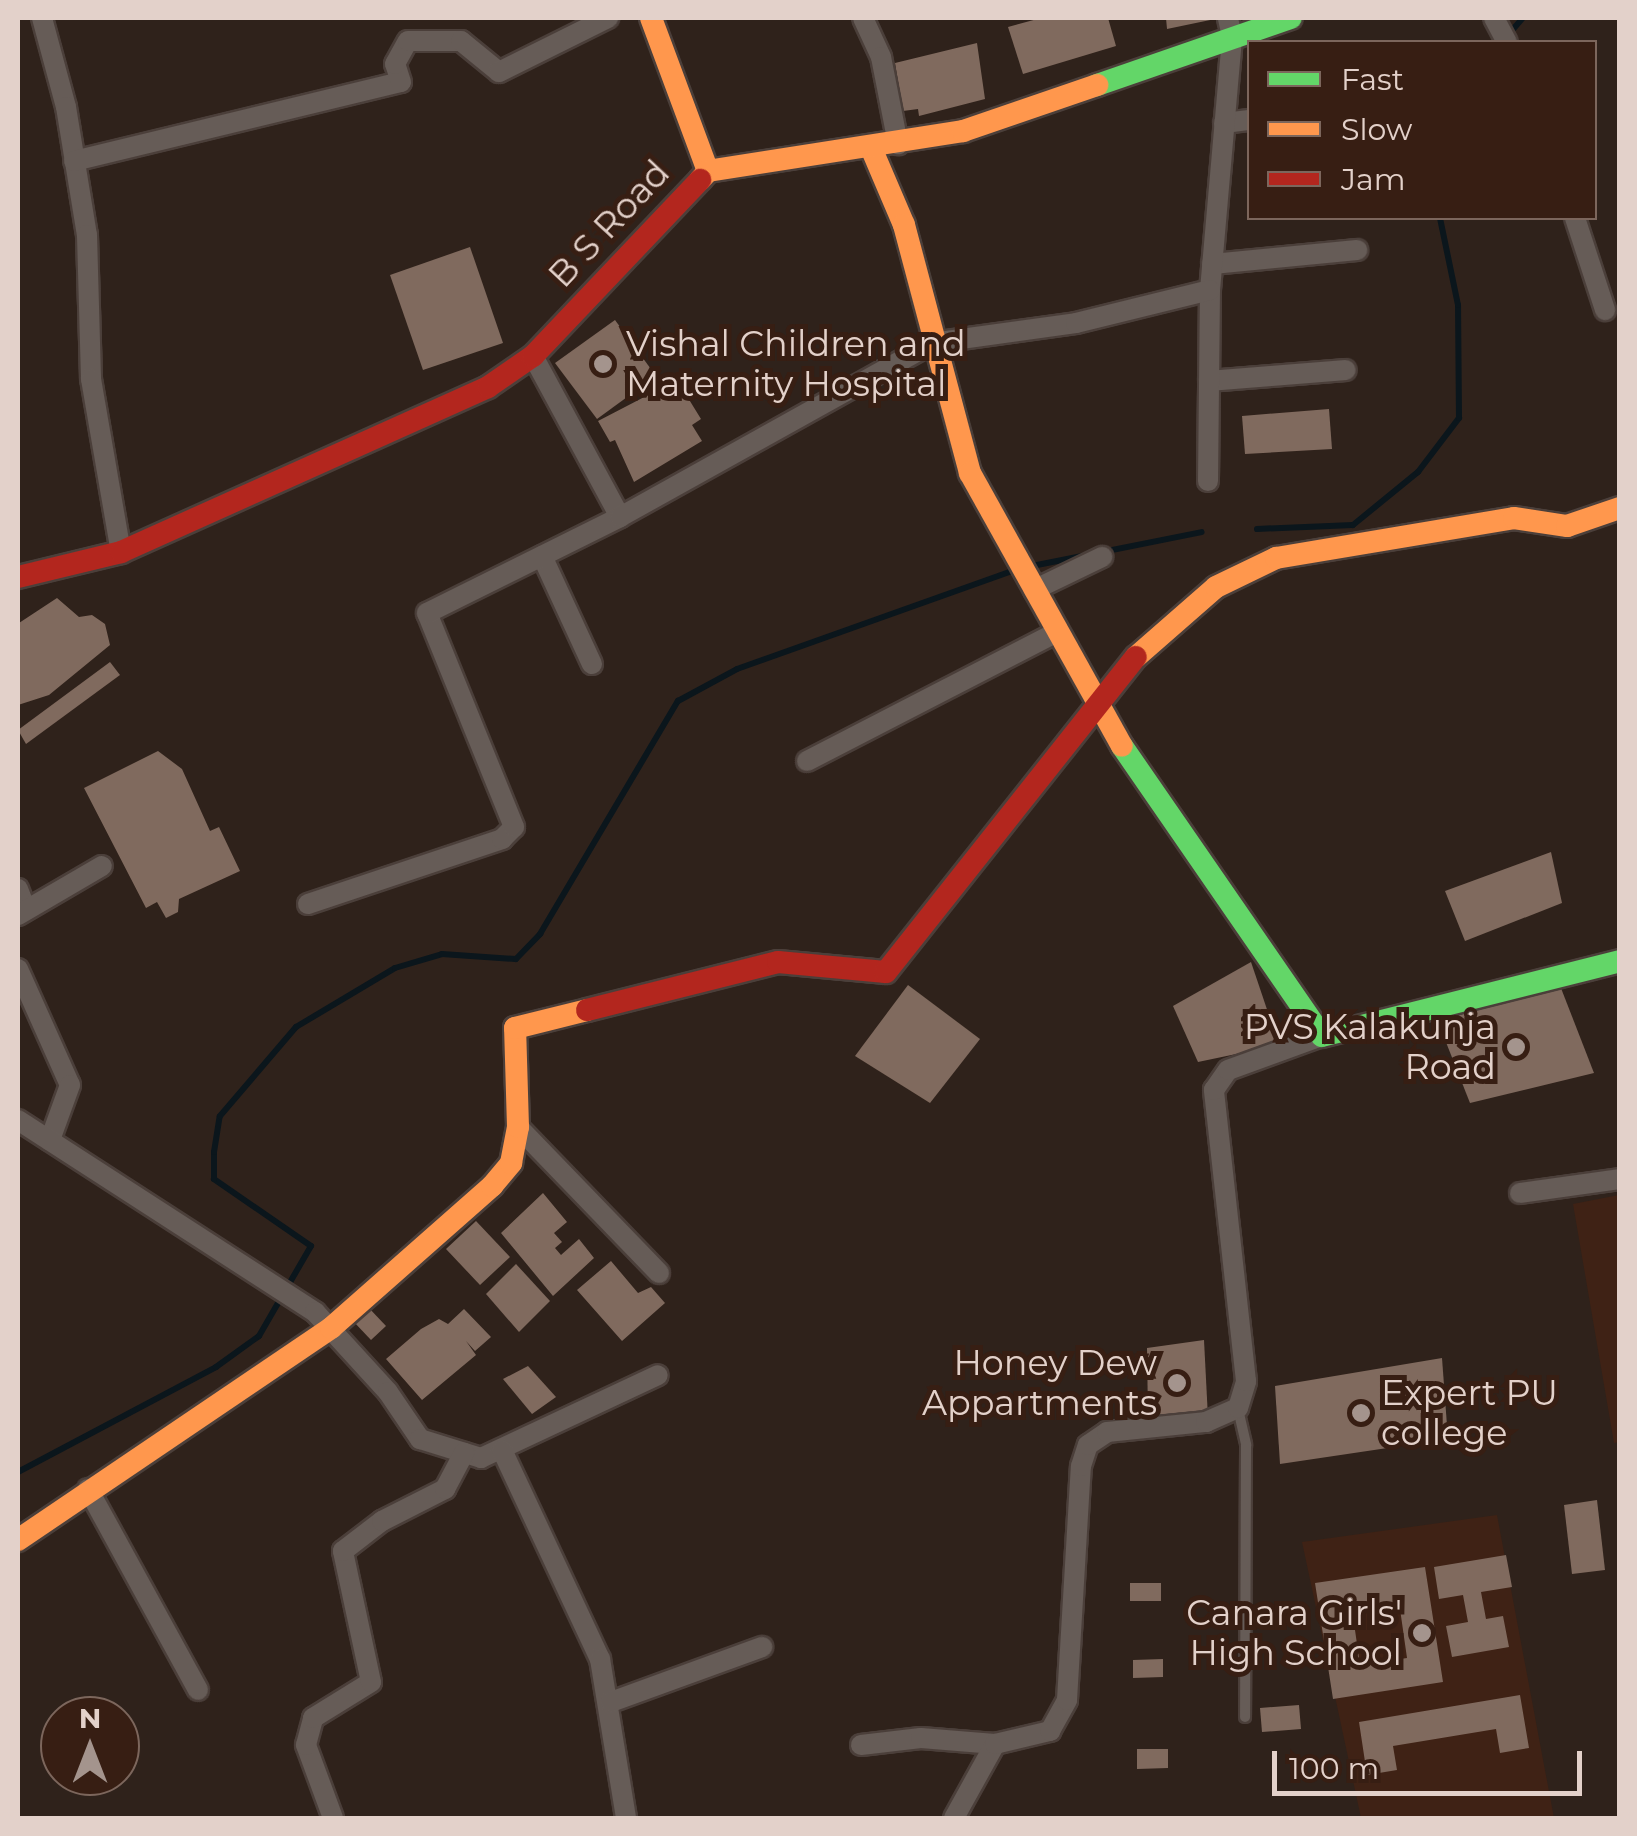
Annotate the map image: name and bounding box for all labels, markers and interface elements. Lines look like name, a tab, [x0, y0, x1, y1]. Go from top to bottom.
legend	[1247, 40, 1597, 220]
text: Fast	[1341, 61, 1404, 98]
text: Slow	[1341, 111, 1412, 148]
street label: B S Road	[540, 152, 678, 296]
text: Jam	[1341, 161, 1406, 198]
place label: Vishal Children and Maternity Hospital	[626, 323, 966, 405]
marker: Vishal Children and Maternity Hospital	[590, 351, 616, 377]
place label: PVS Kalakunja Road	[1244, 1006, 1496, 1088]
marker: PVS Kalakunja Road	[1505, 1036, 1527, 1058]
place label: Honey Dew Appartments	[922, 1342, 1157, 1424]
marker: Honey Dew Appartments	[1166, 1372, 1188, 1394]
place label: Expert PU college	[1381, 1372, 1558, 1454]
marker: Expert PU college	[1350, 1402, 1372, 1424]
place label: Canara Girls' High School	[1186, 1592, 1402, 1674]
marker: Canara Girls' High School	[1411, 1622, 1433, 1644]
north arrow	[40, 1696, 140, 1796]
text: N	[79, 1701, 101, 1735]
scale bar	[1277, 1731, 1587, 1793]
text: 100 m	[1289, 1750, 1379, 1787]

